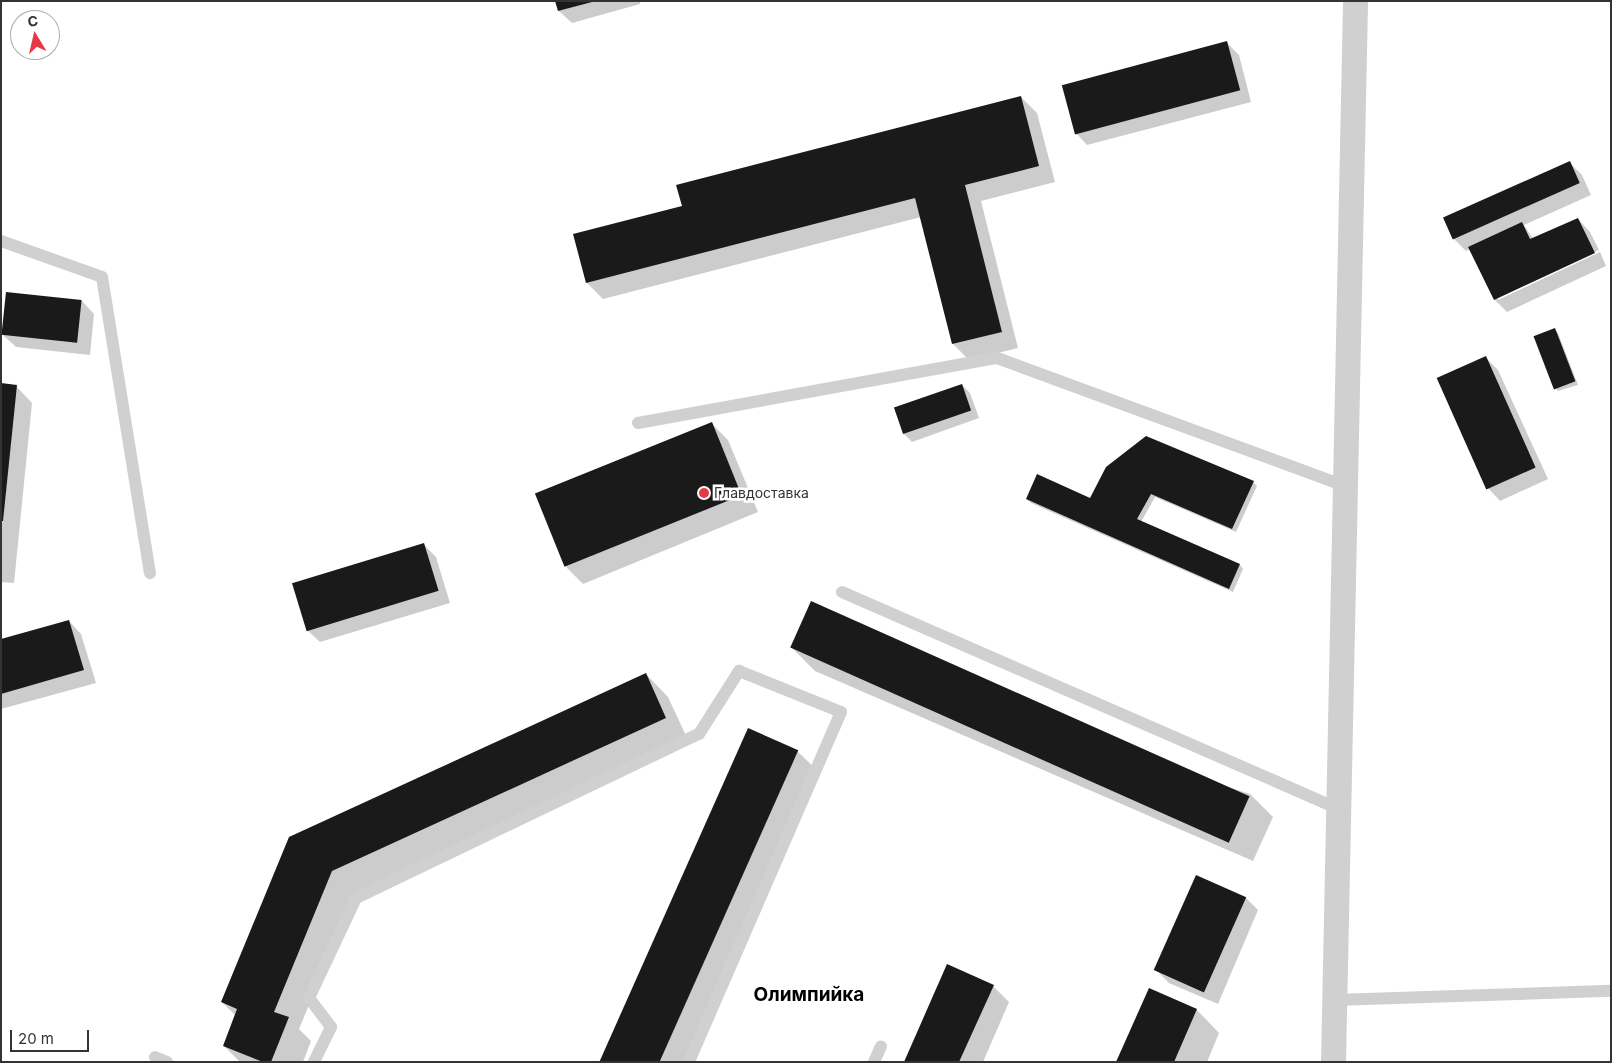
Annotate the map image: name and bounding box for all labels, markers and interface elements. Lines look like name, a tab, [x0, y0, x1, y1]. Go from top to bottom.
north arrow	[10, 10, 60, 60]
text: С	[26, 11, 39, 30]
place label: Главдоставка	[714, 485, 809, 501]
marker: Главдоставка	[698, 487, 710, 499]
district label: Олимпийка	[754, 984, 864, 1006]
scale bar	[12, 1020, 91, 1052]
text: 20 m	[18, 1029, 54, 1048]

